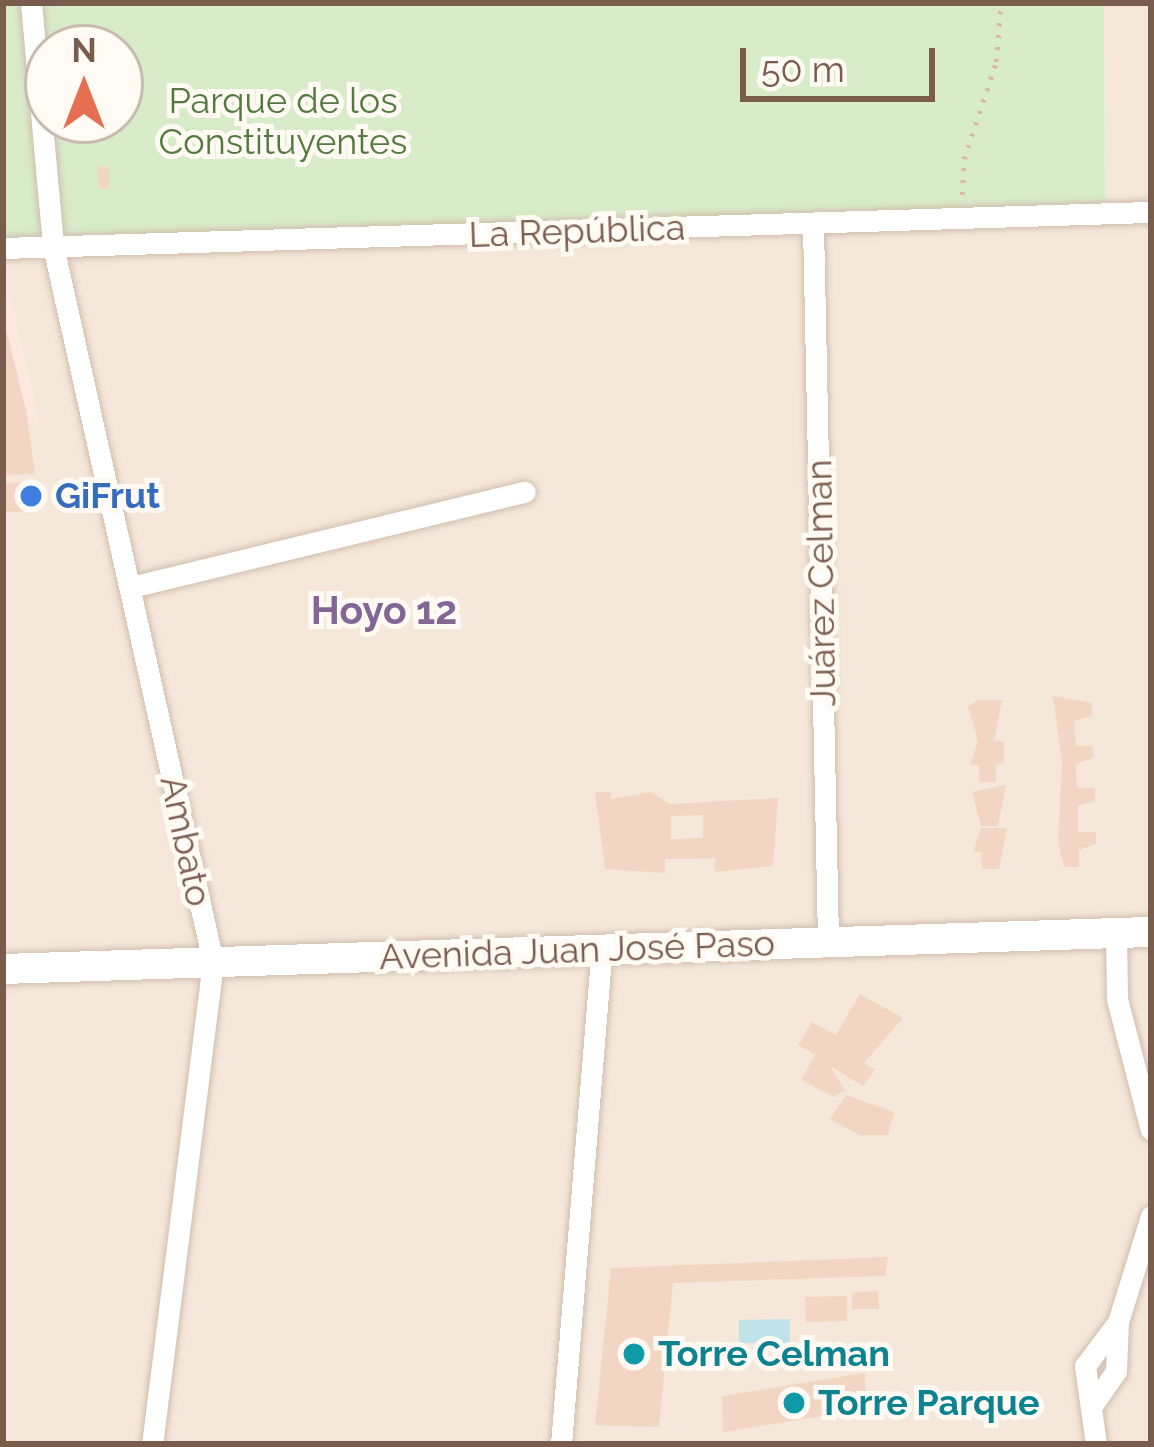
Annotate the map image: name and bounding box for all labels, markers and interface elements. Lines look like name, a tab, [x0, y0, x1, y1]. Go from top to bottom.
north arrow	[24, 24, 144, 144]
scale bar	[746, 24, 941, 98]
text: N	[71, 31, 97, 70]
text: 50 m	[761, 48, 845, 90]
park label: Parque de los Constituyentes	[159, 78, 407, 163]
street label: La República	[468, 206, 686, 256]
street label: Juárez Celman	[797, 459, 845, 707]
place label: GiFrut	[55, 474, 160, 518]
marker: GiFrut	[18, 483, 44, 509]
district label: Hoyo 12	[311, 587, 457, 633]
street label: Ambato	[151, 772, 221, 910]
street label: Avenida Juan José Paso	[377, 921, 777, 979]
place label: Torre Celman	[658, 1332, 890, 1376]
marker: Torre Celman	[621, 1341, 647, 1367]
place label: Torre Parque	[818, 1381, 1040, 1425]
marker: Torre Parque	[781, 1390, 807, 1416]

